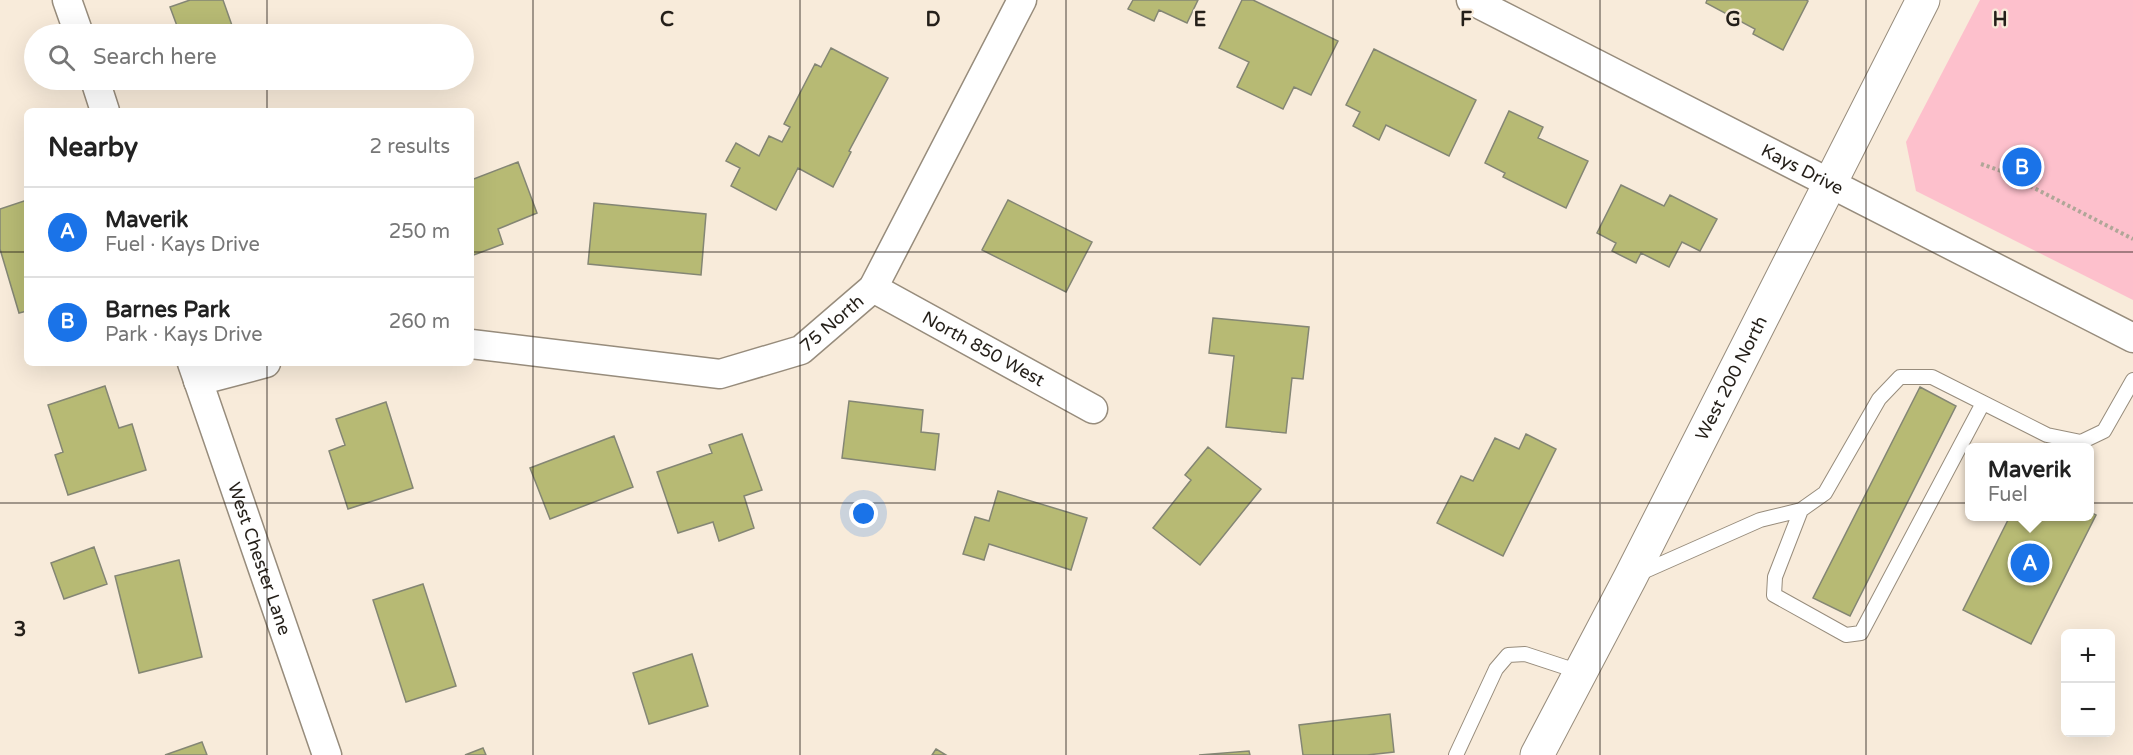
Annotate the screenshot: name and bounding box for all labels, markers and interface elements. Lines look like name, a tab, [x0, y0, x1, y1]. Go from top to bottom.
text: C	[660, 8, 674, 32]
text: D	[925, 8, 941, 32]
text: E	[1194, 8, 1207, 32]
text: F	[1460, 8, 1472, 32]
text: G	[1725, 8, 1741, 32]
text: H	[1992, 8, 2008, 32]
search box	[24, 24, 474, 90]
icon: search	[45, 41, 78, 74]
text: Search here	[93, 44, 217, 70]
text: Nearby	[48, 132, 138, 163]
text: 2 results	[370, 135, 450, 159]
street label: Kays Drive	[1757, 139, 1847, 199]
pin: B	[2002, 144, 2042, 190]
text: Maverik	[105, 207, 188, 233]
text: A	[60, 220, 75, 244]
text: 250 m	[389, 220, 450, 244]
text: Fuel · Kays Drive	[105, 233, 260, 257]
street label: 75 North	[795, 290, 868, 357]
text: Barnes Park	[105, 297, 230, 323]
street label: North 850 West	[918, 306, 1049, 391]
text: B	[61, 310, 74, 334]
text: 260 m	[389, 310, 450, 334]
street label: West 200 North	[1691, 312, 1772, 444]
text: Park · Kays Drive	[105, 323, 263, 347]
popup	[1965, 443, 2094, 521]
text: Maverik	[1988, 457, 2071, 483]
street label: West Chester Lane	[223, 479, 296, 638]
text: Fuel	[1988, 483, 2028, 507]
your location	[849, 499, 878, 528]
pin: A	[2010, 540, 2050, 586]
text: 3	[14, 618, 26, 642]
map controls	[2061, 629, 2115, 737]
button: +	[2061, 629, 2115, 683]
button: −	[2061, 683, 2115, 737]

